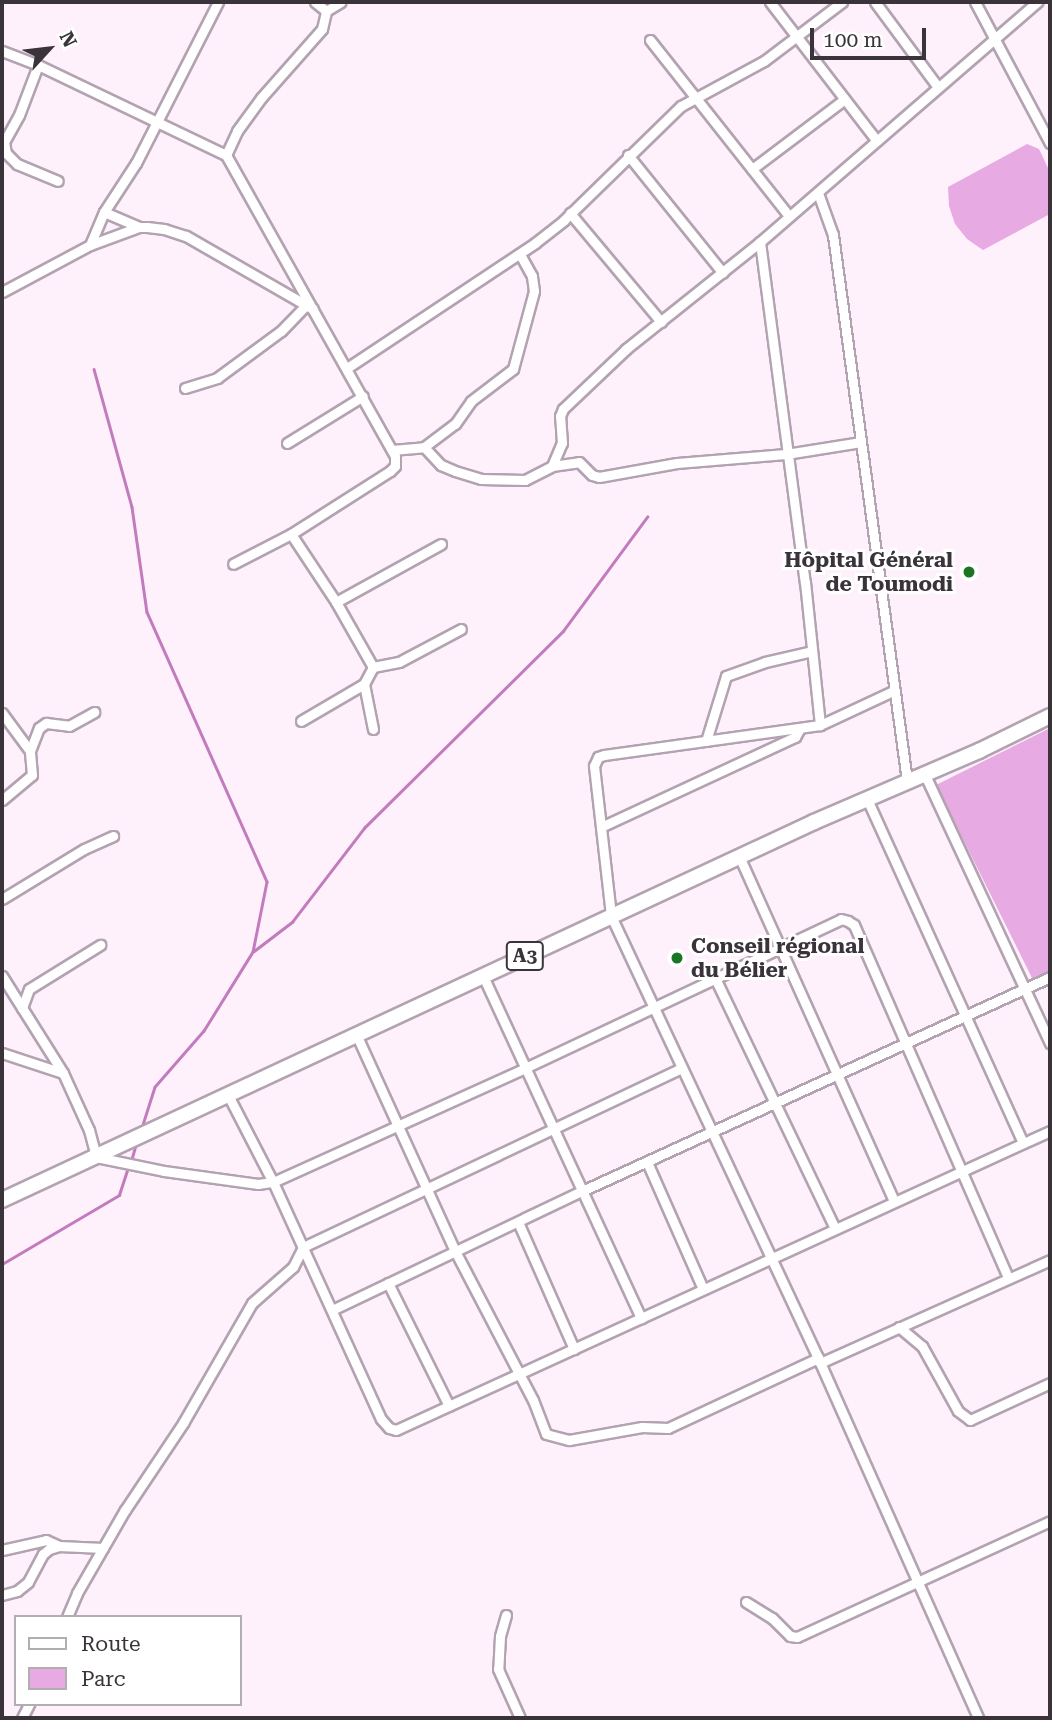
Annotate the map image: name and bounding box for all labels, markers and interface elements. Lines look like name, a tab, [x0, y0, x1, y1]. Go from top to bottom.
north arrow	[14, 14, 84, 84]
scale bar	[814, 14, 930, 58]
text: N	[55, 27, 82, 51]
text: 100 m	[823, 28, 883, 52]
place label: Hôpital Général de Toumodi	[784, 547, 953, 597]
marker: Hôpital Général de Toumodi	[959, 562, 979, 582]
place label: Conseil régional du Bélier	[691, 933, 864, 983]
road number: A3	[506, 940, 544, 972]
marker: Conseil régional du Bélier	[669, 950, 685, 966]
legend	[14, 1615, 242, 1706]
text: Route	[81, 1632, 140, 1656]
text: Parc	[81, 1667, 125, 1691]

